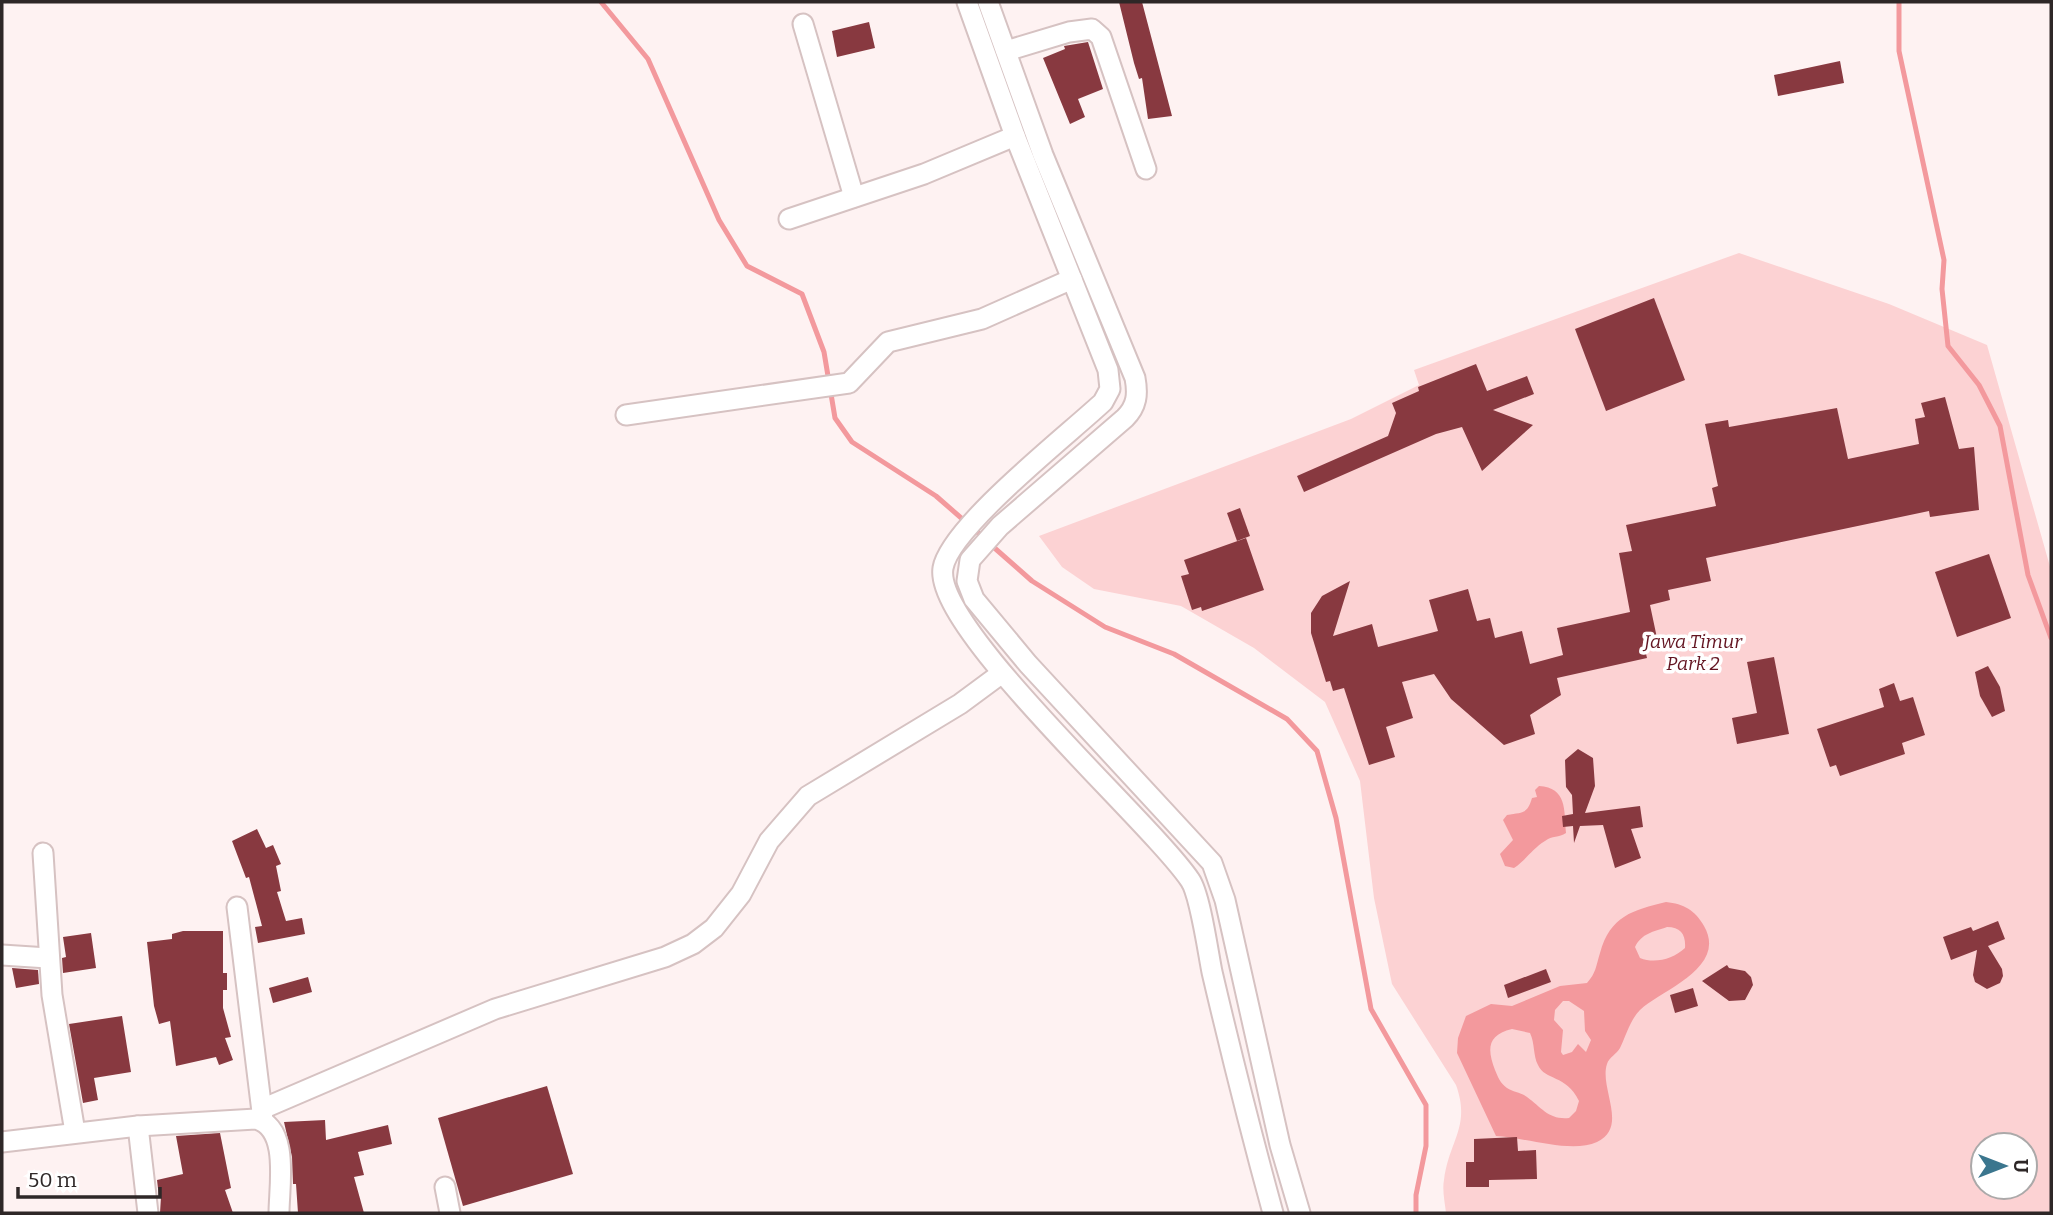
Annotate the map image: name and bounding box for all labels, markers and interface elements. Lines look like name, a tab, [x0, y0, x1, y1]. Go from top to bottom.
park label: Jawa Timur Park 2	[1642, 630, 1743, 675]
north arrow	[1969, 1131, 2039, 1201]
scale bar	[18, 1156, 159, 1200]
text: U	[2009, 1159, 2032, 1173]
text: 50 m	[28, 1167, 77, 1193]

